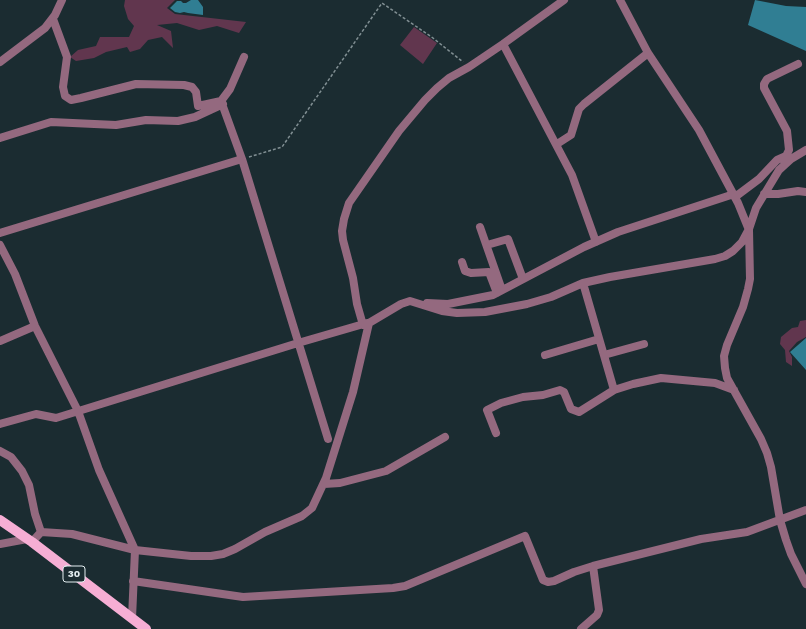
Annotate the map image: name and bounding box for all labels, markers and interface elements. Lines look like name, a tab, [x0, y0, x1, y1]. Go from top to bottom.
road number: 30	[63, 566, 85, 582]

